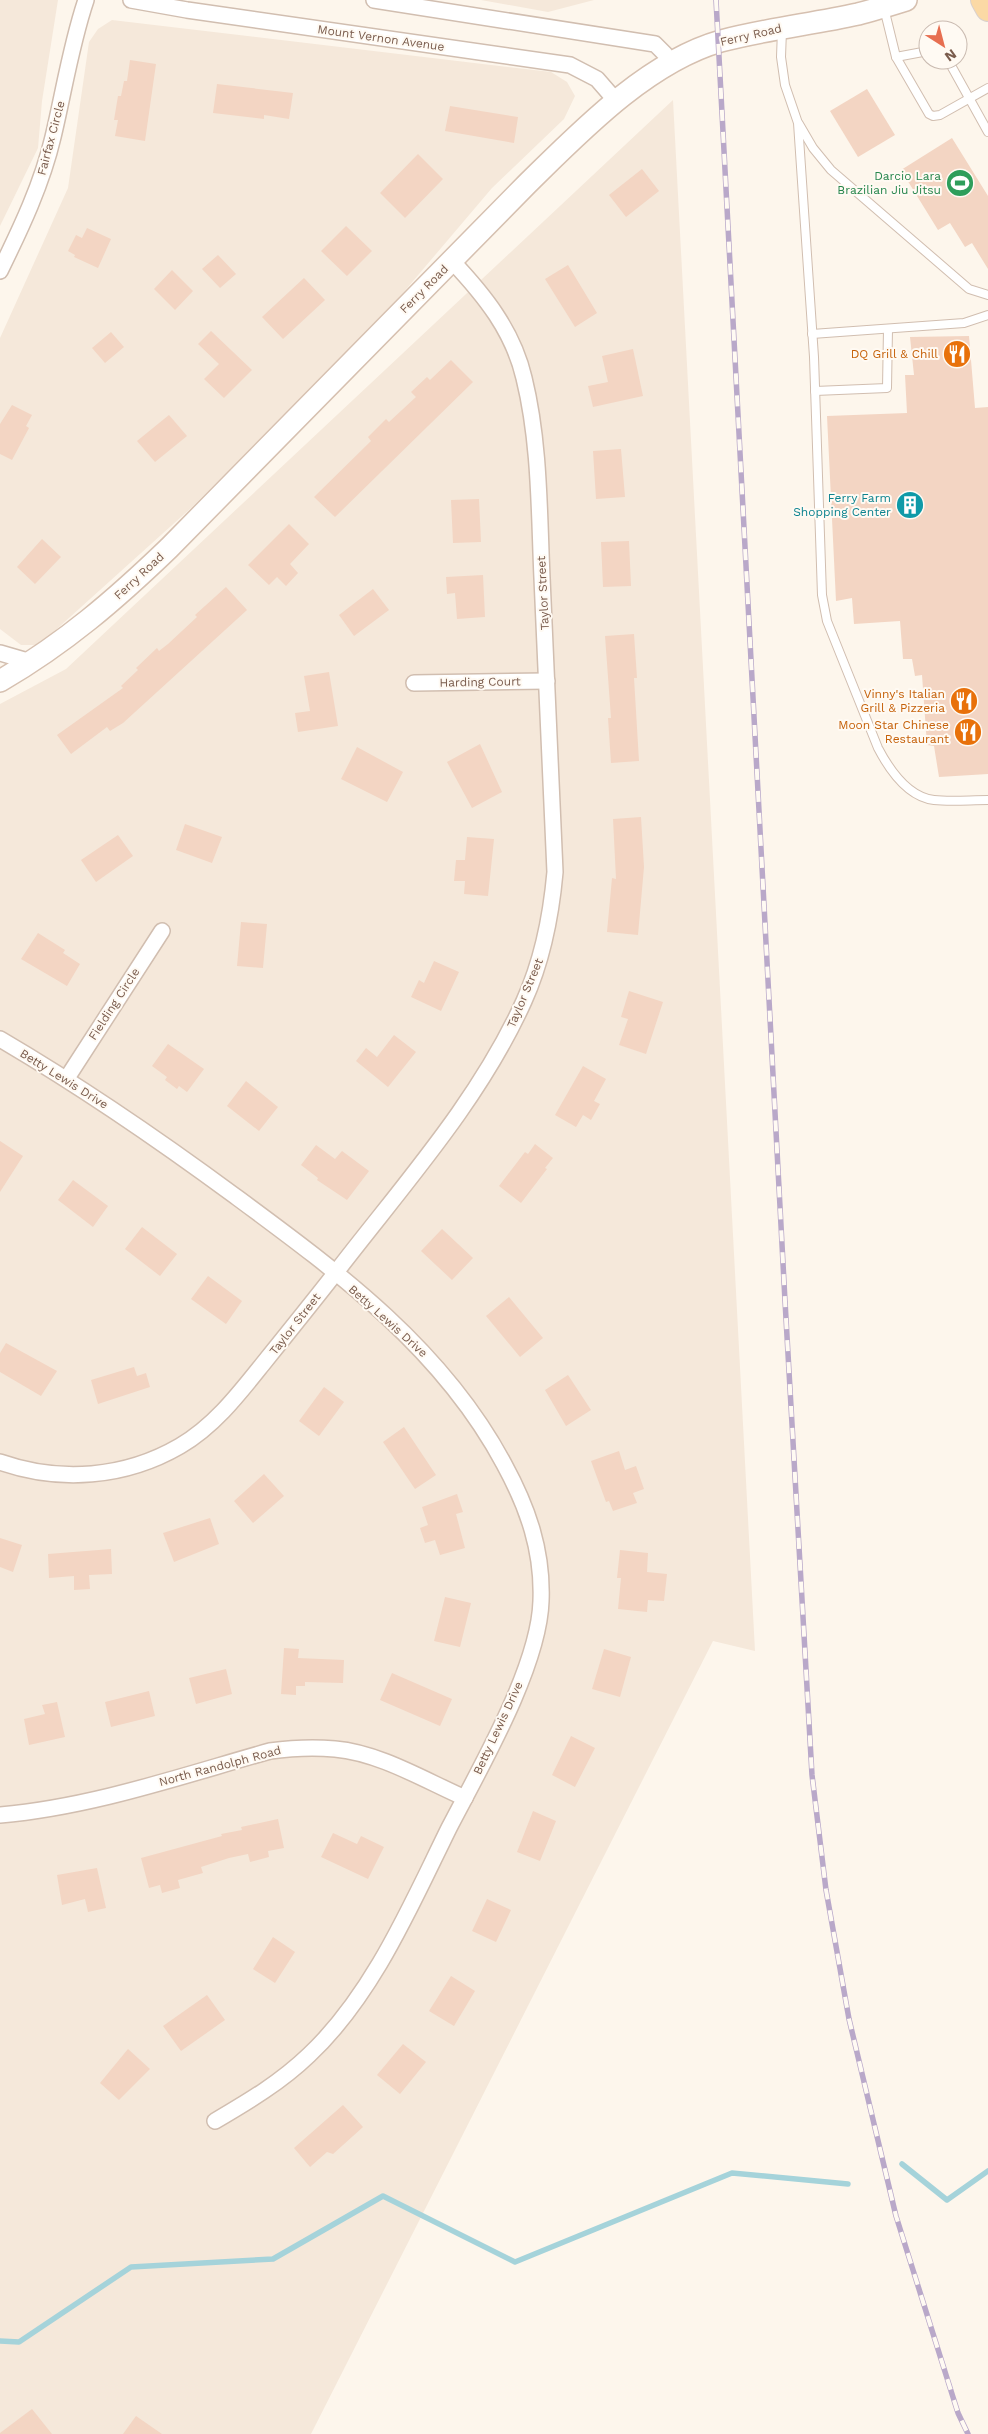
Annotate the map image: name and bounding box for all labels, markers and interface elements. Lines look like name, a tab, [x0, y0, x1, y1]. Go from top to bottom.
north arrow	[918, 20, 968, 70]
street label: Ferry Road	[719, 21, 783, 49]
street label: Mount Vernon Avenue	[317, 22, 445, 54]
text: N	[942, 46, 960, 65]
street label: Fairfax Circle	[34, 99, 68, 177]
sports icon: Darcio Lara Brazilian Jiu Jitsu	[945, 168, 975, 198]
place label: Darcio Lara Brazilian Jiu Jitsu	[837, 169, 941, 197]
street label: Ferry Road	[397, 262, 451, 316]
restaurant icon: DQ Grill & Chill	[942, 339, 972, 369]
place label: DQ Grill & Chill	[851, 347, 938, 361]
building icon: Ferry Farm Shopping Center	[895, 490, 925, 520]
place label: Ferry Farm Shopping Center	[793, 491, 891, 519]
street label: Ferry Road	[111, 550, 167, 602]
street label: Taylor Street	[534, 555, 552, 631]
street label: Harding Court	[439, 674, 521, 690]
restaurant icon: Vinny's Italian Grill & Pizzeria	[949, 686, 979, 716]
place label: Vinny's Italian Grill & Pizzeria	[861, 687, 945, 715]
restaurant icon: Moon Star Chinese Restaurant	[953, 717, 983, 747]
place label: Moon Star Chinese Restaurant	[838, 718, 949, 746]
street label: Taylor Street	[504, 956, 546, 1030]
street label: Fielding Circle	[85, 965, 143, 1043]
street label: Betty Lewis Drive	[17, 1046, 111, 1112]
street label: Betty Lewis Drive	[346, 1282, 430, 1360]
street label: Taylor Street	[267, 1290, 323, 1358]
street label: Betty Lewis Drive	[470, 1679, 526, 1777]
street label: North Randolph Road	[157, 1743, 283, 1789]

